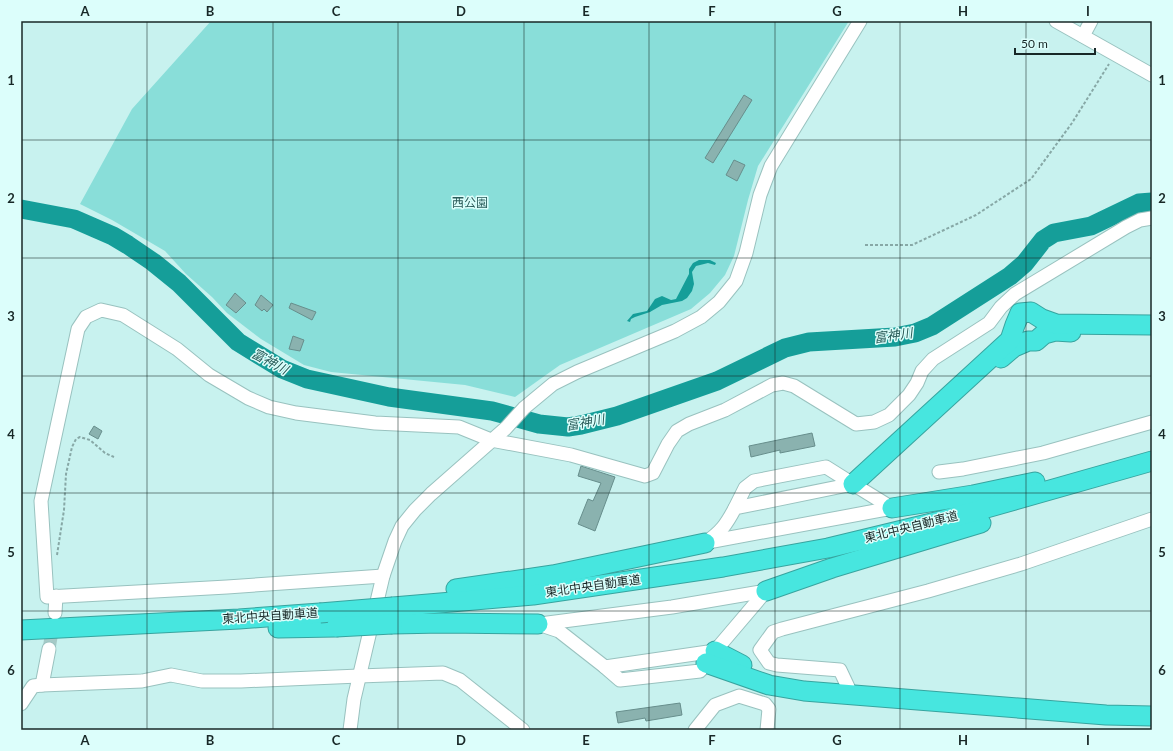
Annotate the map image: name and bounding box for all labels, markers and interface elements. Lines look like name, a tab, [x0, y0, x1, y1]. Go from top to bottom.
text: A	[79, 3, 90, 19]
text: B	[206, 3, 215, 19]
text: C	[332, 3, 341, 19]
text: D	[456, 3, 466, 19]
text: E	[582, 3, 590, 19]
text: F	[708, 3, 716, 19]
text: G	[832, 3, 842, 19]
text: H	[958, 3, 968, 19]
text: I	[1086, 3, 1090, 19]
scale bar	[1015, 30, 1095, 56]
text: 50 m	[1021, 36, 1048, 51]
text: 1	[7, 72, 15, 88]
text: 1	[1158, 72, 1166, 88]
text: 2	[7, 190, 15, 206]
text: 2	[1158, 190, 1166, 206]
park label: 西公園	[452, 195, 488, 210]
text: 3	[7, 308, 15, 324]
text: 3	[1158, 308, 1166, 324]
water label: 富神川	[873, 324, 915, 346]
water label: 富神川	[249, 345, 293, 378]
water label: 富神川	[564, 410, 608, 433]
text: 4	[7, 426, 15, 442]
text: 4	[1158, 426, 1166, 442]
street label: 東北中央自動車道	[862, 508, 959, 545]
text: 5	[7, 544, 15, 560]
text: 5	[1158, 544, 1166, 560]
street label: 東北中央自動車道	[544, 571, 642, 600]
street label: 東北中央自動車道	[222, 605, 318, 626]
text: 6	[7, 662, 15, 678]
text: 6	[1158, 662, 1166, 678]
text: A	[79, 732, 90, 748]
text: B	[206, 732, 215, 748]
text: C	[332, 732, 341, 748]
text: D	[456, 732, 466, 748]
text: E	[582, 732, 590, 748]
text: F	[708, 732, 716, 748]
text: G	[832, 732, 842, 748]
text: H	[958, 732, 968, 748]
text: I	[1086, 732, 1090, 748]

